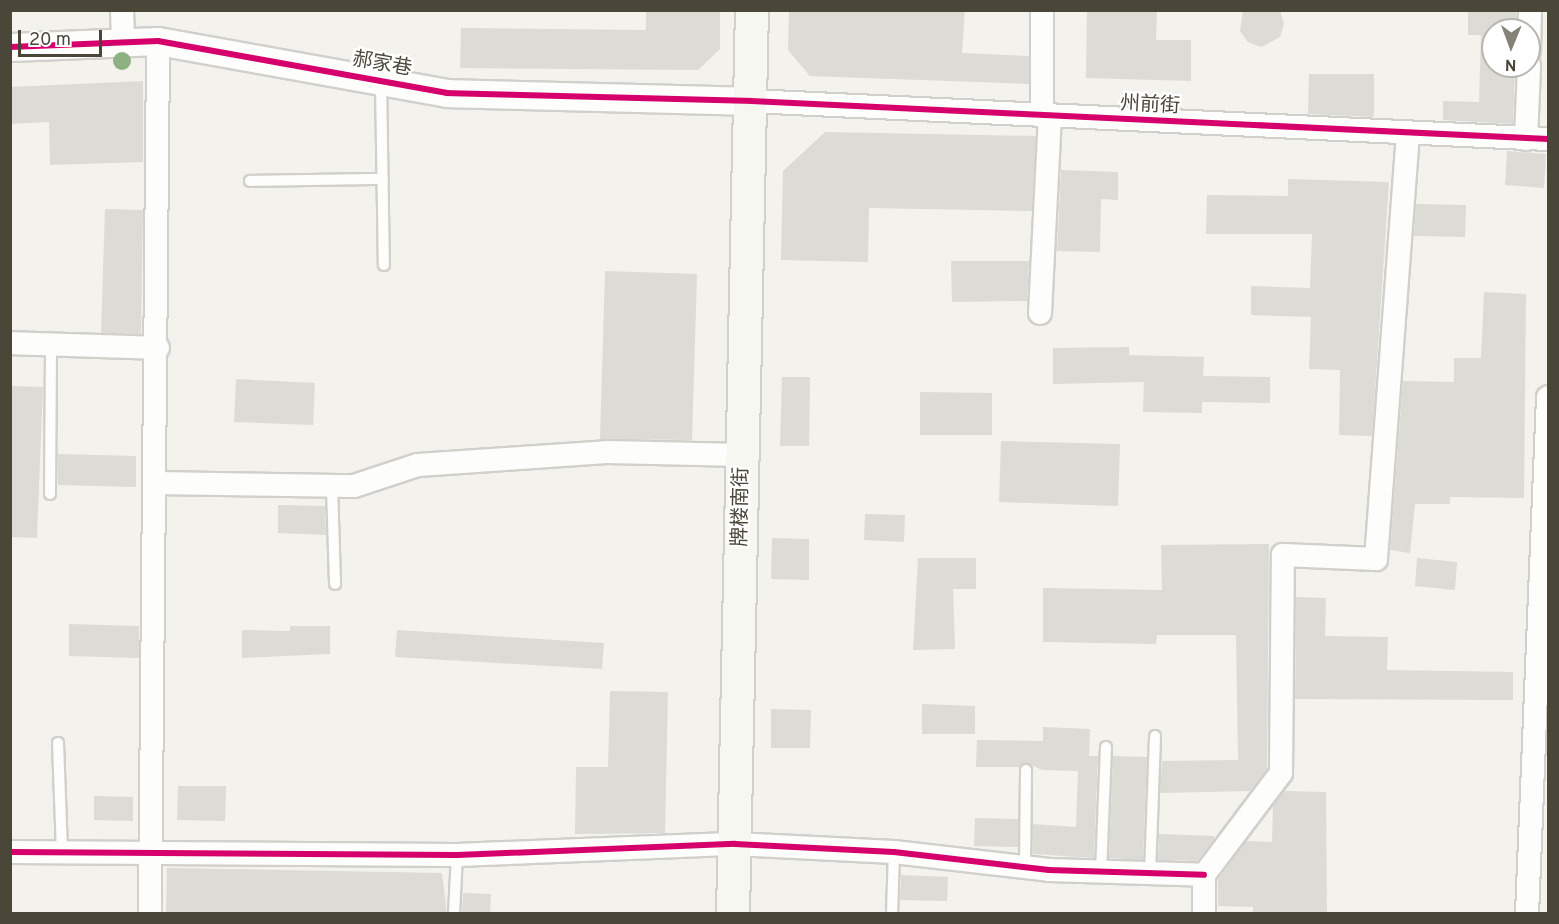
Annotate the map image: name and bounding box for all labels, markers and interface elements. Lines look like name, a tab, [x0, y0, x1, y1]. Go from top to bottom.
scale bar	[21, 18, 105, 56]
north arrow	[1481, 18, 1541, 78]
text: 20 m	[29, 29, 71, 52]
street label: 郝家巷	[350, 48, 414, 82]
text: N	[1505, 54, 1517, 74]
street label: 州前街	[1119, 92, 1181, 120]
street label: 牌楼南街	[729, 467, 755, 547]

